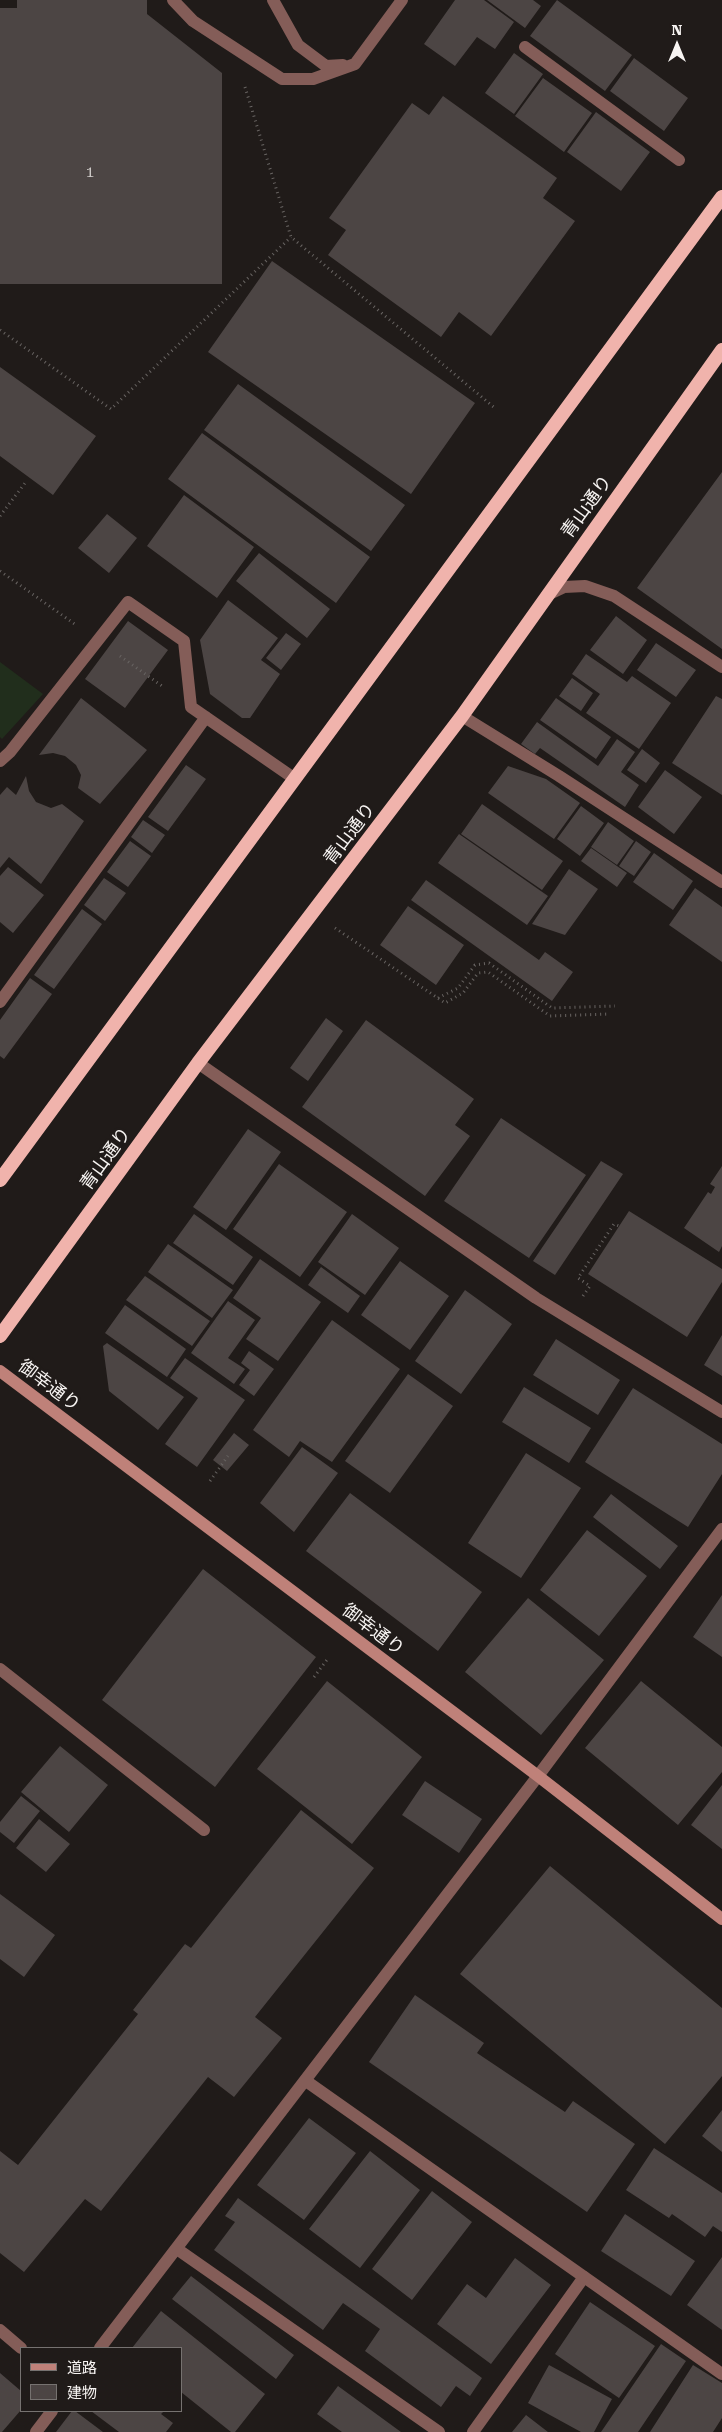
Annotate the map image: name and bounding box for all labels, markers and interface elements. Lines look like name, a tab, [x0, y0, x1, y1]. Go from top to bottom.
north arrow	[652, 20, 702, 70]
text: N	[672, 22, 682, 38]
house number: 1	[86, 164, 94, 182]
street label: 青山通り	[557, 472, 617, 542]
street label: 青山通り	[320, 799, 380, 869]
street label: 青山通り	[76, 1124, 136, 1194]
street label: 御幸通り	[14, 1356, 84, 1416]
street label: 御幸通り	[338, 1600, 408, 1660]
legend	[20, 2347, 182, 2412]
text: 道路	[67, 2359, 97, 2377]
text: 建物	[67, 2384, 97, 2402]

